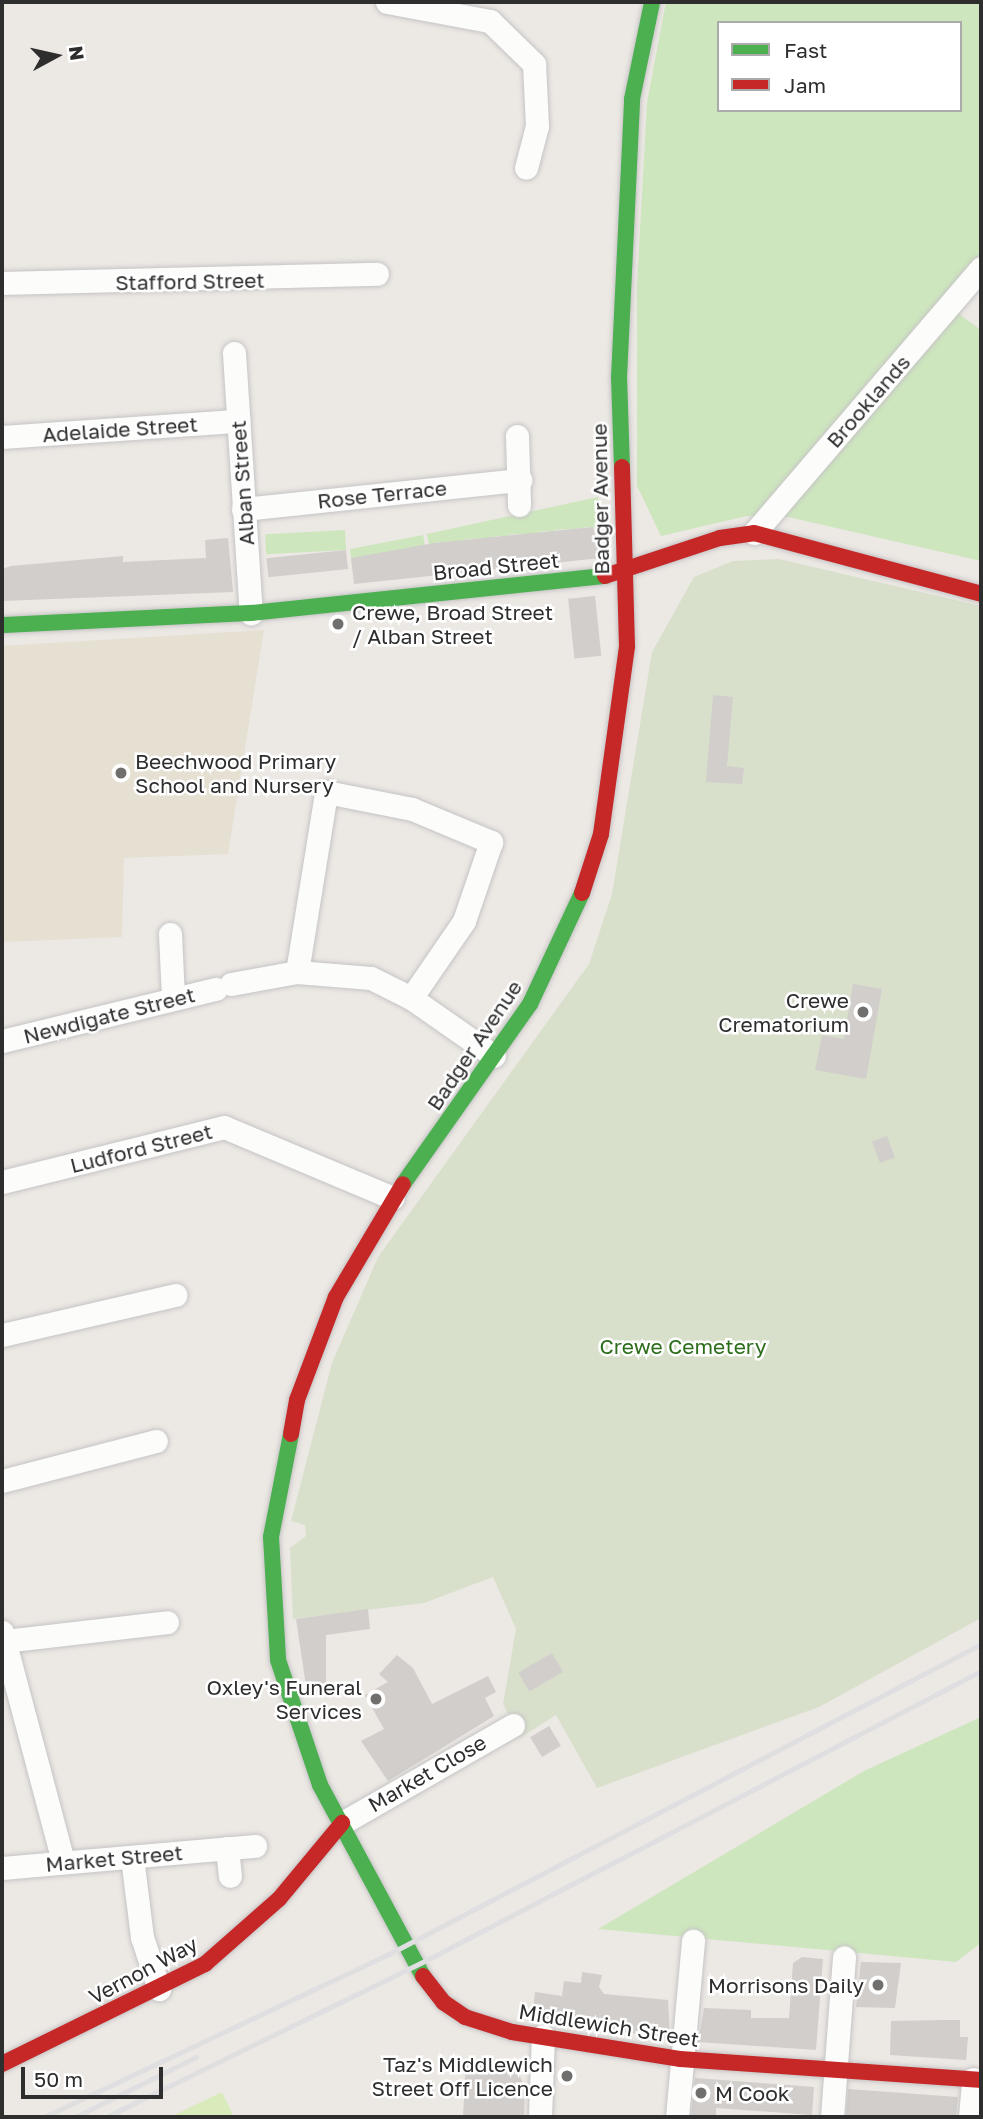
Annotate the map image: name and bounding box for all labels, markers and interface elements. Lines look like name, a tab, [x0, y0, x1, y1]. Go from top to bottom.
north arrow	[21, 21, 91, 91]
legend	[717, 21, 962, 112]
text: Fast	[784, 37, 827, 63]
text: N	[65, 44, 90, 62]
text: Jam	[784, 72, 826, 98]
street label: Stafford Street	[115, 267, 265, 295]
street label: Brooklands	[821, 349, 915, 453]
street label: Adelaide Street	[41, 411, 199, 447]
street label: Alban Street	[225, 420, 259, 546]
street label: Badger Avenue	[586, 423, 614, 575]
street label: Rose Terrace	[316, 475, 448, 513]
street label: Broad Street	[432, 547, 560, 585]
place label: Crewe, Broad Street / Alban Street	[352, 599, 553, 649]
marker: Crewe, Broad Street / Alban Street	[330, 616, 346, 632]
place label: Beechwood Primary School and Nursery	[135, 748, 336, 798]
marker: Beechwood Primary School and Nursery	[113, 765, 129, 781]
street label: Badger Avenue	[421, 975, 527, 1115]
street label: Newdigate Street	[21, 982, 197, 1048]
place label: Crewe Crematorium	[718, 987, 849, 1037]
marker: Crewe Crematorium	[855, 1004, 871, 1020]
street label: Ludford Street	[67, 1118, 215, 1178]
park label: Crewe Cemetery	[600, 1333, 766, 1359]
place label: Oxley's Funeral Services	[206, 1674, 362, 1724]
marker: Oxley's Funeral Services	[368, 1691, 384, 1707]
street label: Market Close	[364, 1729, 490, 1817]
street label: Market Street	[44, 1839, 184, 1877]
street label: Vernon Way	[84, 1931, 202, 2009]
place label: Morrisons Daily	[708, 1972, 864, 1998]
marker: Morrisons Daily	[870, 1977, 886, 1993]
street label: Middlewich Street	[517, 1998, 701, 2052]
place label: Taz's Middlewich Street Off Licence	[371, 2051, 553, 2101]
scale bar	[24, 2052, 166, 2096]
text: 50 m	[34, 2066, 83, 2092]
marker: Taz's Middlewich Street Off Licence	[559, 2068, 575, 2084]
place label: M Cook	[715, 2080, 790, 2106]
marker: M Cook	[693, 2085, 709, 2101]

